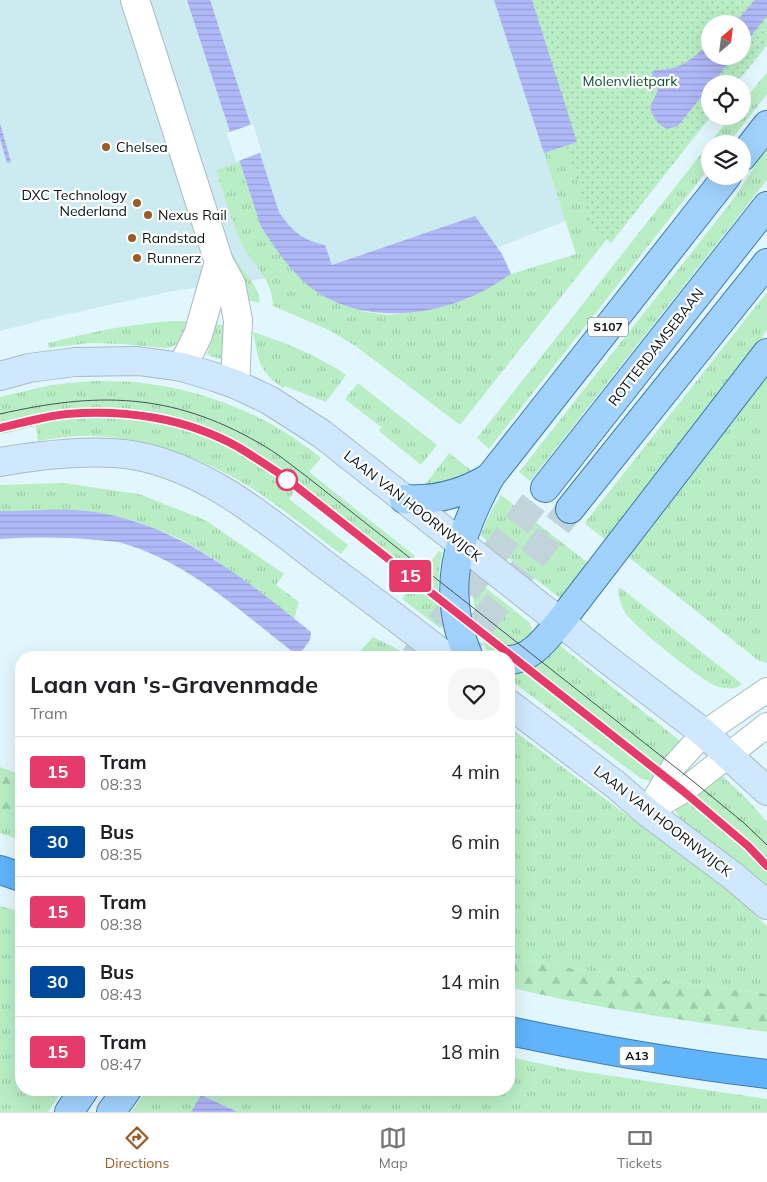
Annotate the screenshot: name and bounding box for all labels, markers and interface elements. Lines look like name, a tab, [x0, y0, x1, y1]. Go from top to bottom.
north arrow	[701, 15, 751, 65]
map controls	[701, 15, 751, 185]
park label: Molenvlietpark	[583, 72, 678, 90]
button: locate	[701, 75, 751, 125]
button: layers	[701, 135, 751, 185]
place label: Chelsea	[116, 138, 168, 156]
marker: Chelsea	[100, 141, 112, 153]
place label: DXC Technology Nederland	[21, 186, 128, 220]
marker: DXC Technology Nederland	[131, 197, 143, 209]
place label: Nexus Rail	[158, 206, 227, 224]
marker: Nexus Rail	[142, 209, 154, 221]
place label: Randstad	[142, 229, 205, 247]
marker: Randstad	[126, 232, 138, 244]
place label: Runnerz	[147, 249, 201, 267]
marker: Runnerz	[131, 252, 143, 264]
street label: ROTTERDAMSEBAAN	[604, 284, 708, 410]
road number: S107	[588, 318, 628, 337]
street label: LAAN VAN HOORNWIJCK	[340, 447, 486, 566]
unlabelled marker	[276, 469, 298, 491]
line badge: 15	[388, 560, 432, 592]
text: 15	[399, 564, 421, 587]
button: heart	[448, 668, 500, 720]
text: Laan van 's-Gravenmade	[30, 669, 318, 699]
text: Tram	[30, 703, 68, 723]
text: Tram	[100, 750, 147, 774]
text: 15	[47, 760, 68, 783]
text: 4 min	[451, 760, 500, 784]
street label: LAAN VAN HOORNWIJCK	[590, 762, 736, 881]
text: 08:33	[100, 774, 142, 794]
text: Bus	[100, 820, 134, 844]
text: 30	[47, 830, 68, 853]
text: 6 min	[451, 830, 500, 854]
text: 08:35	[100, 844, 142, 864]
text: Tram	[100, 890, 147, 914]
text: 15	[47, 900, 68, 923]
text: 9 min	[451, 900, 500, 924]
text: 08:38	[100, 914, 142, 934]
text: Bus	[100, 960, 134, 984]
text: 30	[47, 970, 68, 993]
text: 14 min	[440, 970, 500, 994]
text: 08:43	[100, 984, 142, 1004]
text: Tram	[100, 1030, 147, 1054]
text: 15	[47, 1040, 68, 1063]
text: 18 min	[440, 1040, 500, 1064]
road number: A13	[620, 1046, 654, 1066]
text: 08:47	[100, 1054, 142, 1074]
tab: Directions	[105, 1124, 169, 1172]
tab: Map	[379, 1124, 408, 1172]
tab: Tickets	[617, 1124, 662, 1172]

